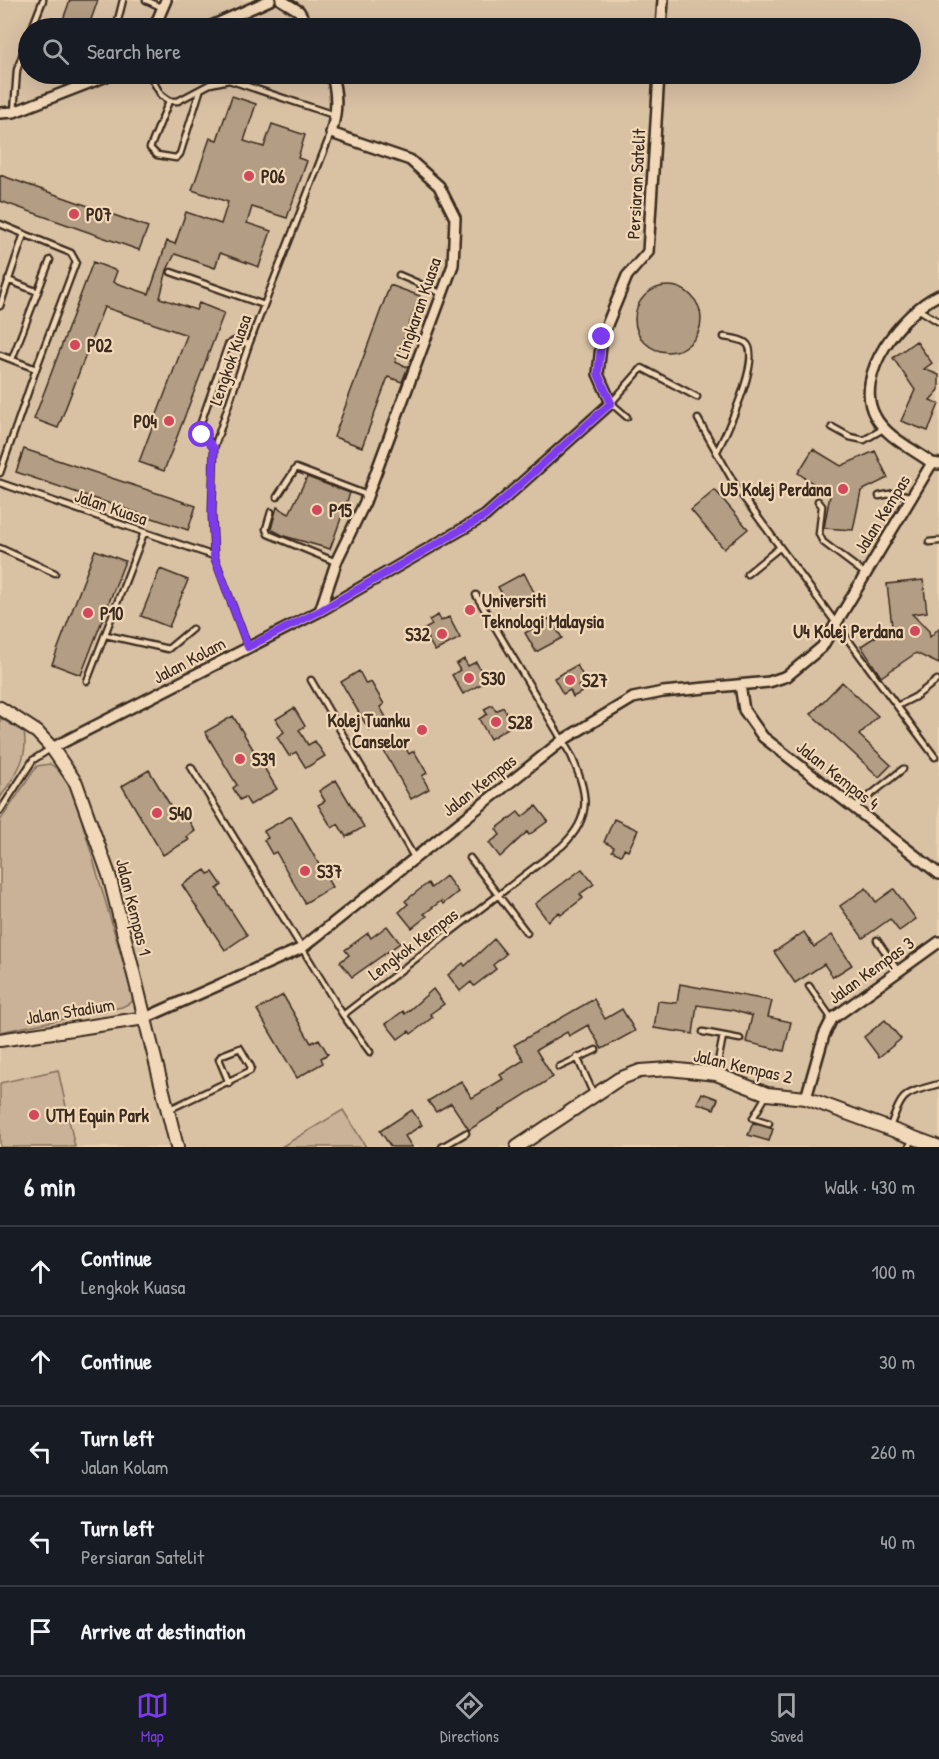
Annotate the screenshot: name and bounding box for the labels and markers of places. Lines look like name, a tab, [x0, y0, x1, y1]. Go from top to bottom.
place label: P06	[261, 164, 285, 189]
marker: P06	[242, 169, 256, 183]
place label: P07	[86, 202, 112, 227]
marker: P07	[67, 207, 81, 221]
place label: P02	[87, 333, 113, 358]
marker: P02	[68, 338, 82, 352]
place label: P04	[134, 409, 157, 434]
marker: P04	[162, 414, 176, 428]
place label: U5 Kolej Perdana	[720, 477, 832, 502]
marker: U5 Kolej Perdana	[836, 482, 850, 496]
place label: P15	[329, 498, 352, 523]
marker: P15	[310, 503, 324, 517]
place label: Universiti Teknologi Malaysia	[481, 588, 605, 635]
place label: P10	[100, 601, 123, 626]
marker: Universiti Teknologi Malaysia	[463, 603, 477, 617]
marker: P10	[81, 606, 95, 620]
place label: U4 Kolej Perdana	[793, 619, 904, 644]
place label: S32	[405, 622, 431, 647]
marker: U4 Kolej Perdana	[908, 624, 922, 638]
marker: S32	[435, 627, 449, 641]
place label: S30	[481, 666, 505, 691]
place label: S27	[582, 668, 608, 693]
marker: S30	[462, 671, 476, 685]
marker: S27	[563, 673, 577, 687]
place label: Kolej Tuanku Canselor	[328, 708, 411, 754]
place label: S28	[508, 710, 533, 735]
marker: S28	[489, 715, 503, 729]
marker: Kolej Tuanku Canselor	[415, 723, 429, 737]
place label: S39	[252, 747, 275, 772]
marker: S39	[233, 752, 247, 766]
place label: S40	[169, 801, 192, 826]
marker: S40	[150, 806, 164, 820]
place label: S37	[317, 859, 342, 884]
marker: S37	[298, 864, 312, 878]
place label: UTM Equin Park	[46, 1103, 150, 1129]
marker: UTM Equin Park	[27, 1108, 41, 1122]

